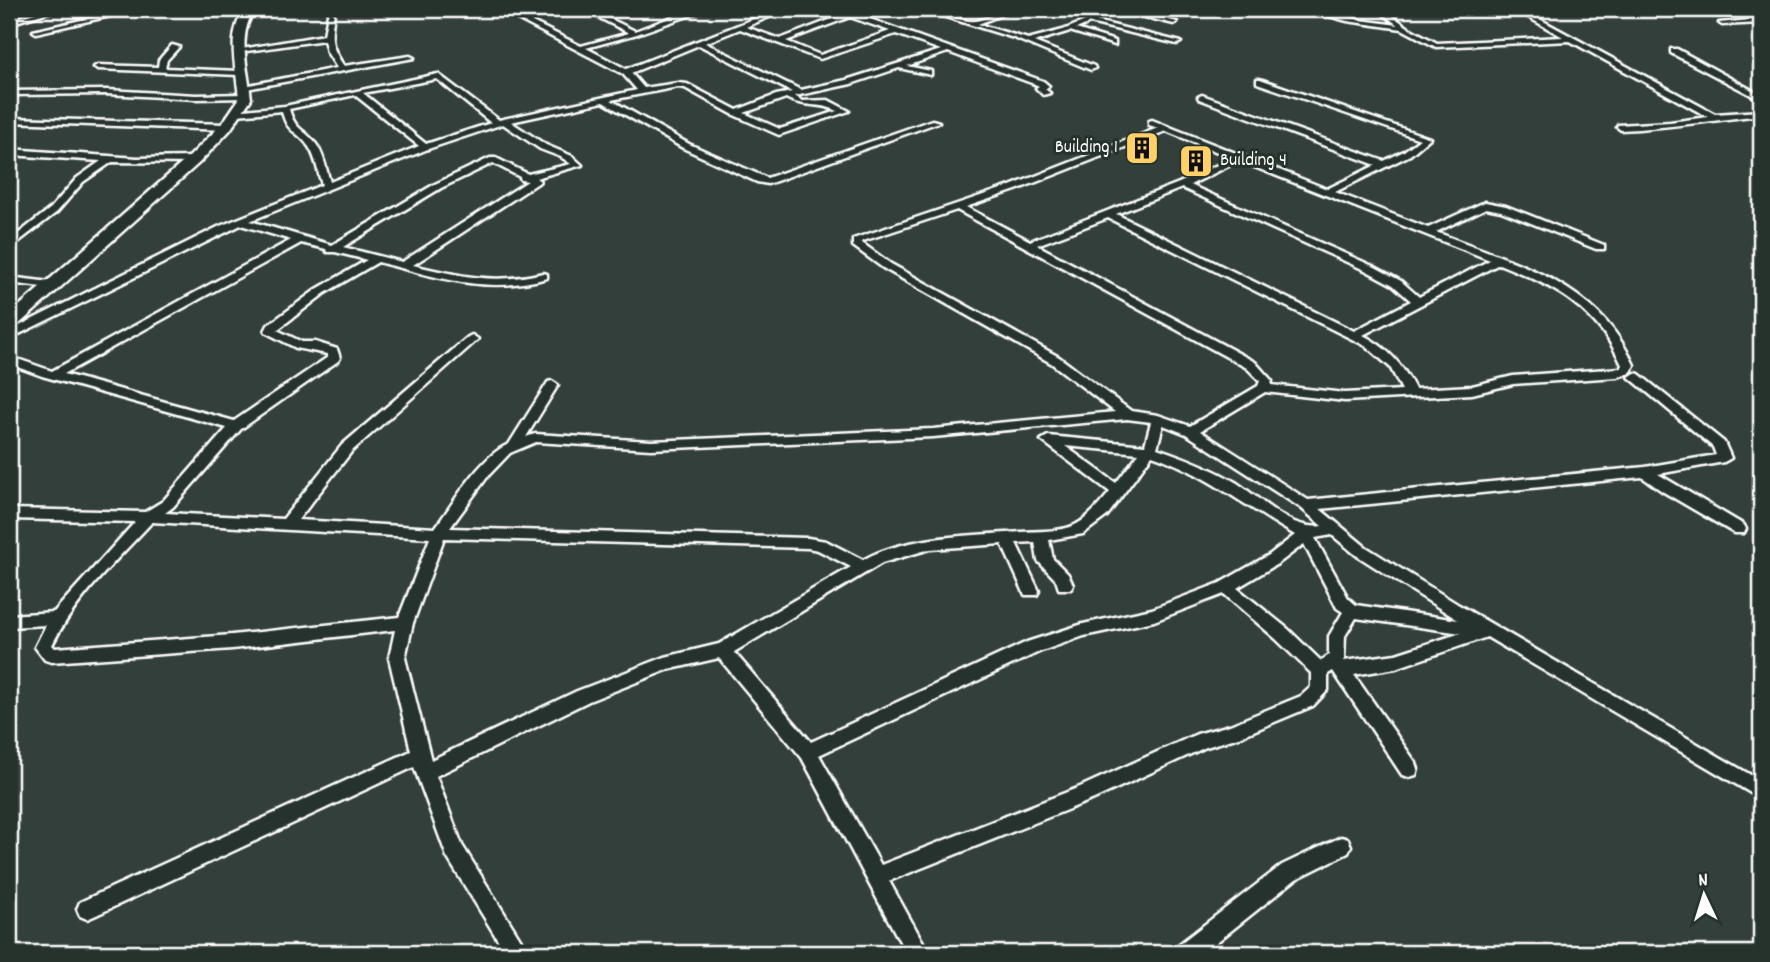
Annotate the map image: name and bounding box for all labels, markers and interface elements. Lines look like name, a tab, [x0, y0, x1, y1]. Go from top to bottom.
building icon: Building 1	[1123, 129, 1161, 167]
place label: Building 1	[1055, 135, 1118, 162]
building icon: Building 4	[1177, 142, 1215, 180]
place label: Building 4	[1220, 148, 1287, 175]
north arrow	[1668, 860, 1738, 930]
text: N	[1697, 868, 1709, 895]

